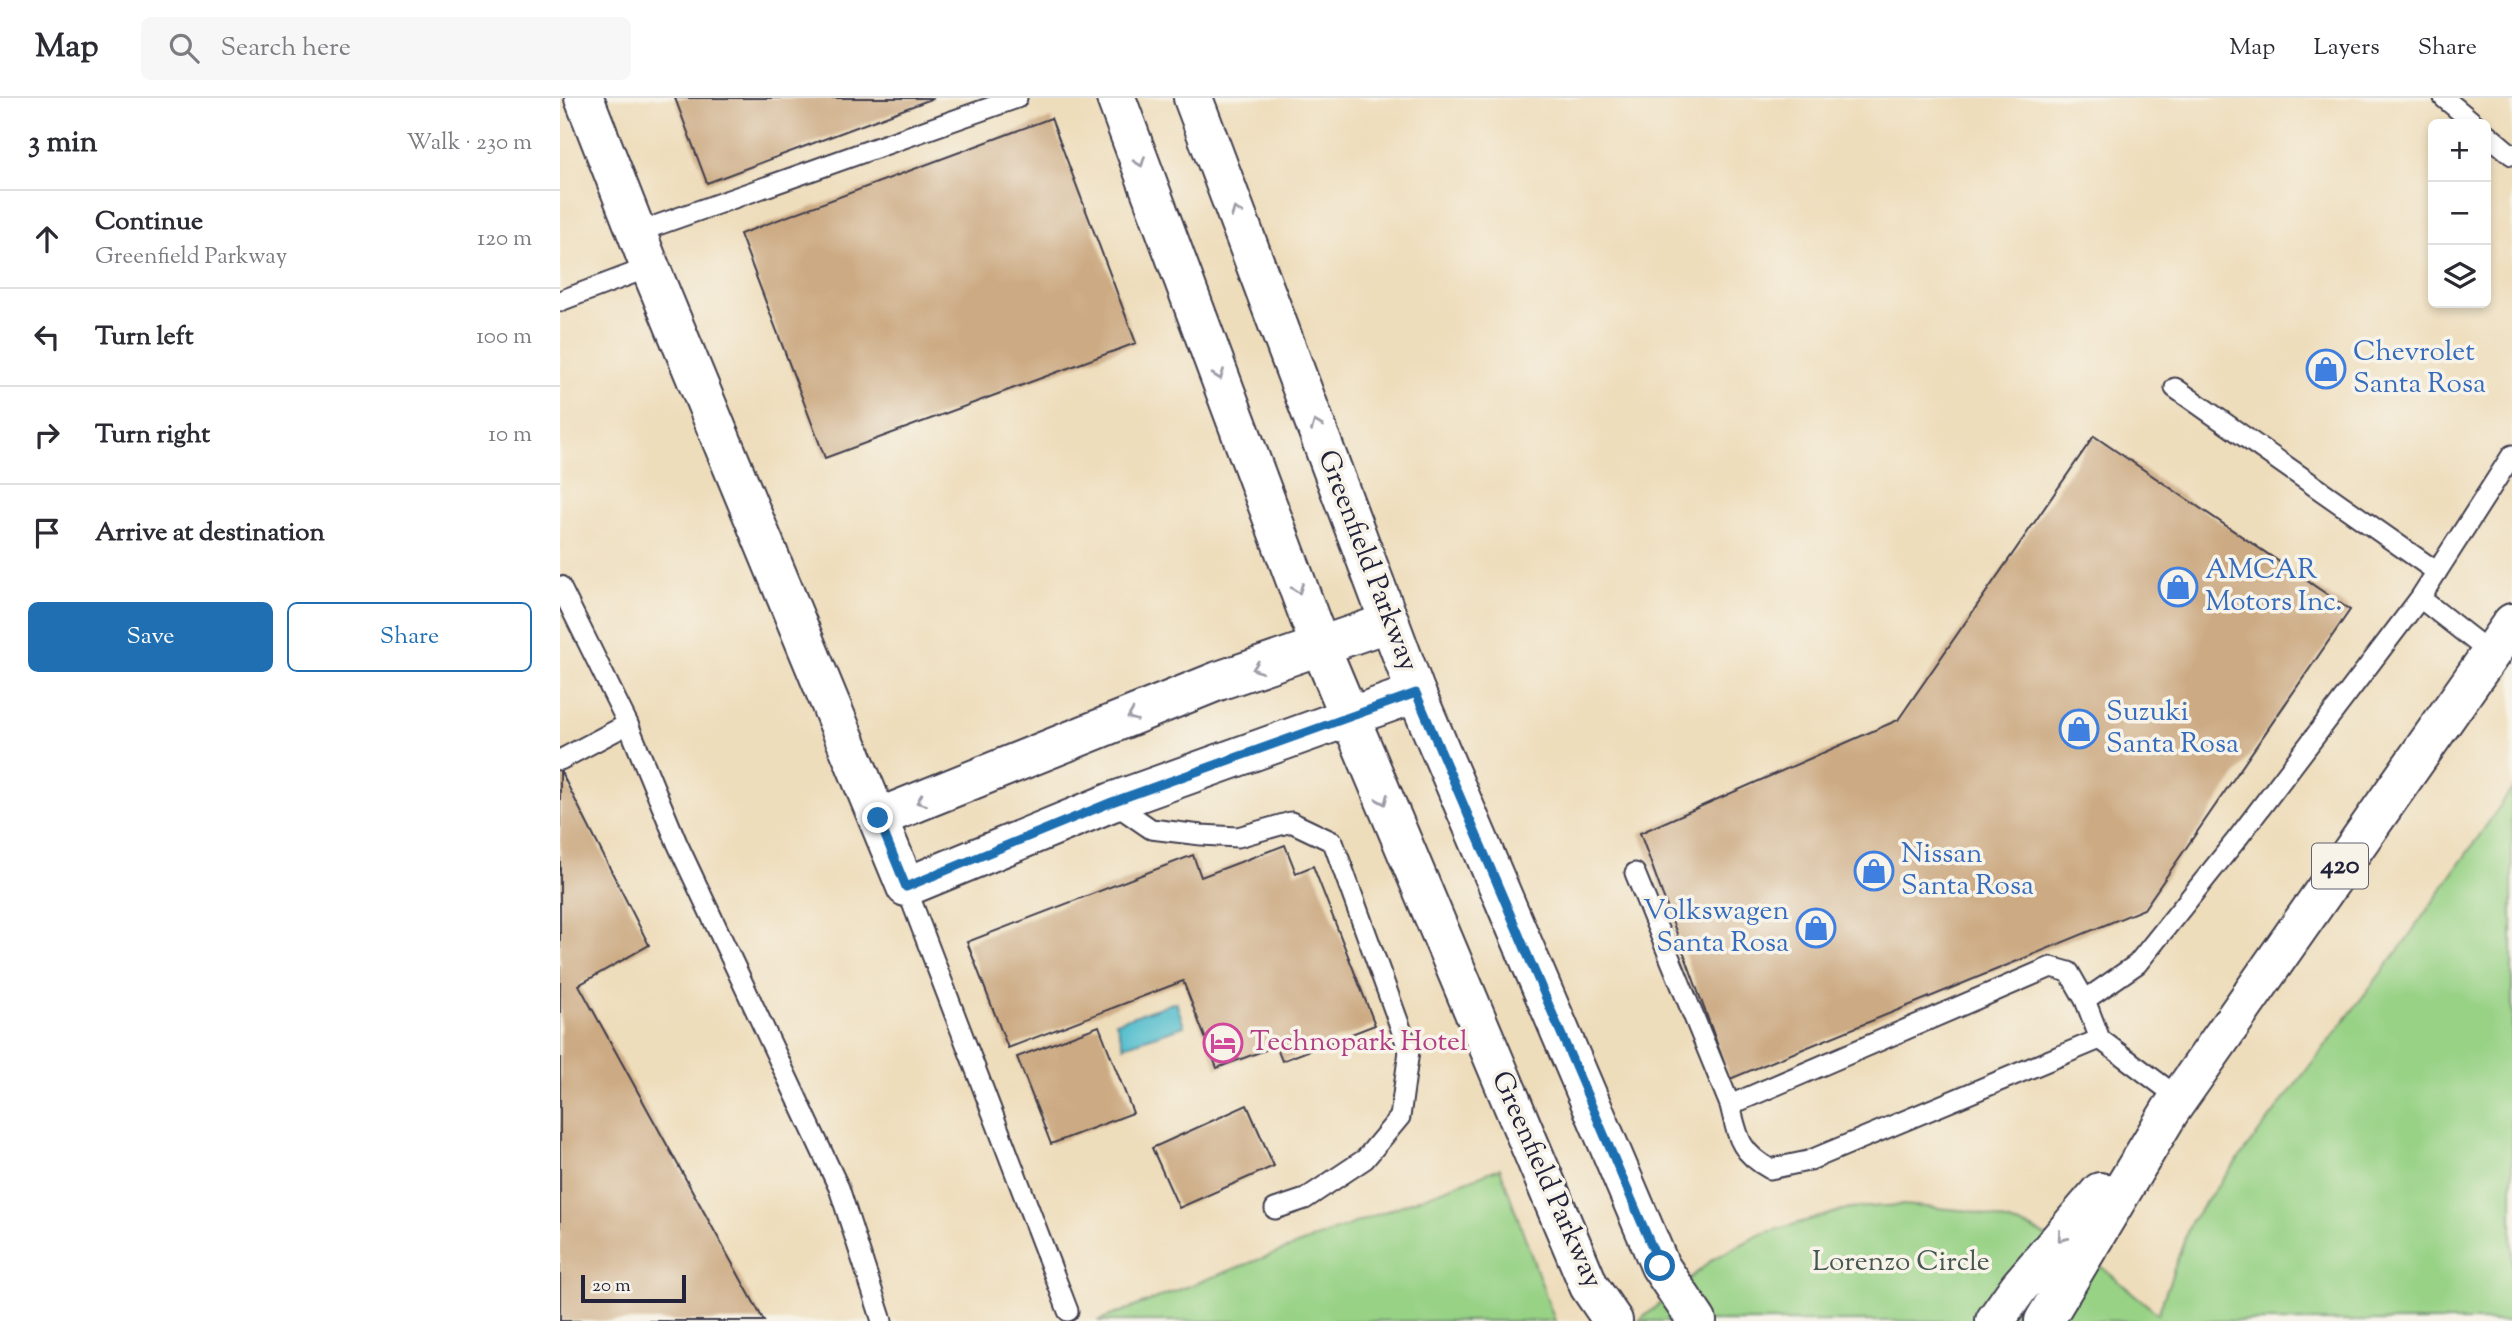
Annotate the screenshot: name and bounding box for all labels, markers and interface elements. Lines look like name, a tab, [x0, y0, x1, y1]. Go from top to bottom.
search box	[141, 17, 631, 80]
text: Map	[35, 24, 99, 72]
icon: search	[165, 29, 203, 67]
text: Search here	[221, 30, 351, 67]
text: Map	[2229, 31, 2275, 65]
text: Layers	[2313, 31, 2380, 65]
text: Share	[2418, 31, 2477, 65]
map controls	[2428, 119, 2491, 308]
button: +	[2428, 119, 2491, 182]
text: 3 min	[28, 122, 98, 165]
text: Walk · 230 m	[406, 127, 532, 160]
one-way arrow	[1132, 155, 1146, 167]
button: −	[2428, 182, 2491, 245]
text: Continue	[95, 204, 203, 241]
one-way arrow	[1231, 207, 1245, 219]
icon: ahead	[28, 220, 66, 258]
text: 120 m	[477, 223, 532, 256]
text: Greenfield Parkway	[95, 241, 287, 274]
button: layers	[2428, 245, 2491, 308]
icon: left	[28, 318, 66, 356]
text: Turn left	[95, 319, 194, 356]
text: 100 m	[476, 321, 532, 354]
place label: Chevrolet Santa Rosa	[2353, 333, 2486, 405]
shop icon: Chevrolet Santa Rosa	[2305, 348, 2347, 390]
one-way arrow	[1211, 369, 1225, 381]
icon: right	[28, 416, 66, 454]
text: Turn right	[95, 417, 210, 454]
text: 10 m	[488, 419, 532, 452]
one-way arrow	[1311, 420, 1325, 432]
street label: Greenfield Parkway	[1306, 445, 1428, 677]
icon: arrive	[28, 514, 66, 552]
text: Arrive at destination	[95, 515, 325, 552]
place label: AMCAR Motors Inc.	[2205, 551, 2342, 623]
shop icon: AMCAR Motors Inc.	[2157, 566, 2199, 608]
one-way arrow	[1290, 582, 1304, 594]
button: Save	[28, 602, 273, 672]
button: Share	[287, 602, 532, 672]
one-way arrow	[1251, 660, 1264, 674]
place label: Suzuki Santa Rosa	[2106, 693, 2239, 765]
one-way arrow	[1126, 708, 1138, 722]
shop icon: Suzuki Santa Rosa	[2058, 708, 2100, 750]
one-way arrow	[1375, 792, 1389, 805]
one-way arrow	[915, 793, 927, 807]
route end	[862, 802, 893, 833]
place label: Nissan Santa Rosa	[1901, 835, 2034, 907]
road number: 420	[2312, 844, 2368, 888]
shop icon: Nissan Santa Rosa	[1853, 850, 1895, 892]
place label: Volkswagen Santa Rosa	[1643, 892, 1789, 964]
shop icon: Volkswagen Santa Rosa	[1795, 907, 1837, 949]
hotel icon: Technopark Hotel	[1202, 1022, 1244, 1064]
place label: Technopark Hotel	[1250, 1023, 1468, 1063]
street label: Greenfield Parkway	[1480, 1065, 1612, 1295]
one-way arrow	[2058, 1229, 2070, 1242]
park label: Lorenzo Circle	[1812, 1243, 1990, 1283]
route start	[1644, 1250, 1675, 1281]
scale bar	[581, 1272, 686, 1304]
text: 20 m	[592, 1273, 631, 1300]

